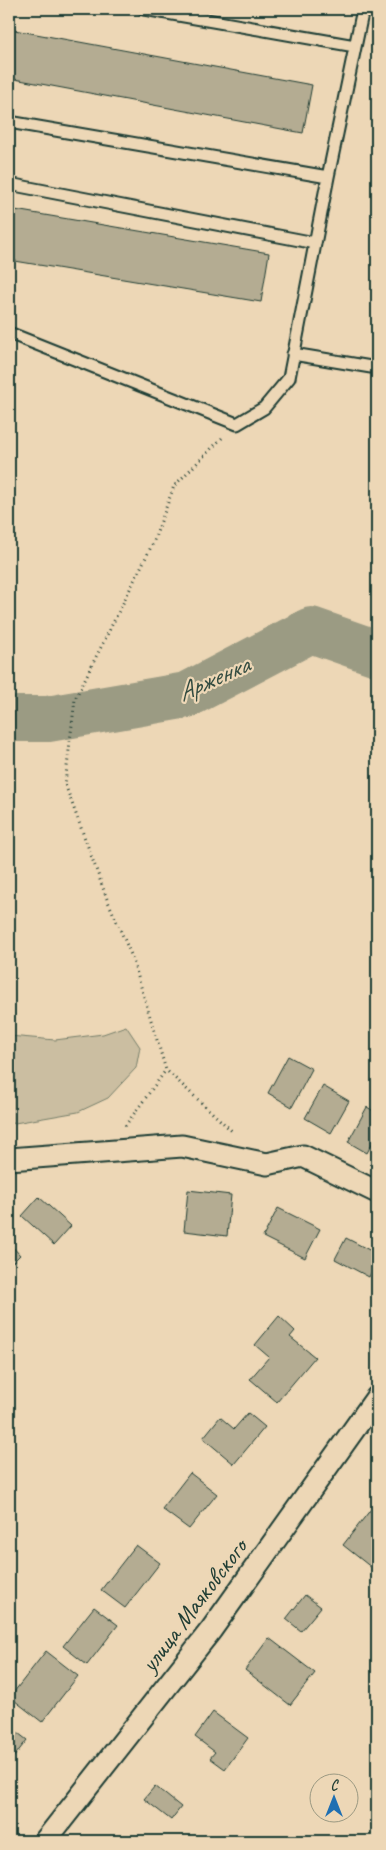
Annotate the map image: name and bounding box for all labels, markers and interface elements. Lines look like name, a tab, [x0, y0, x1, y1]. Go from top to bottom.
water label: Арженка	[172, 647, 257, 709]
street label: улица Маяковского	[132, 1530, 256, 1680]
north arrow	[308, 1772, 358, 1822]
text: С	[331, 1777, 340, 1794]

